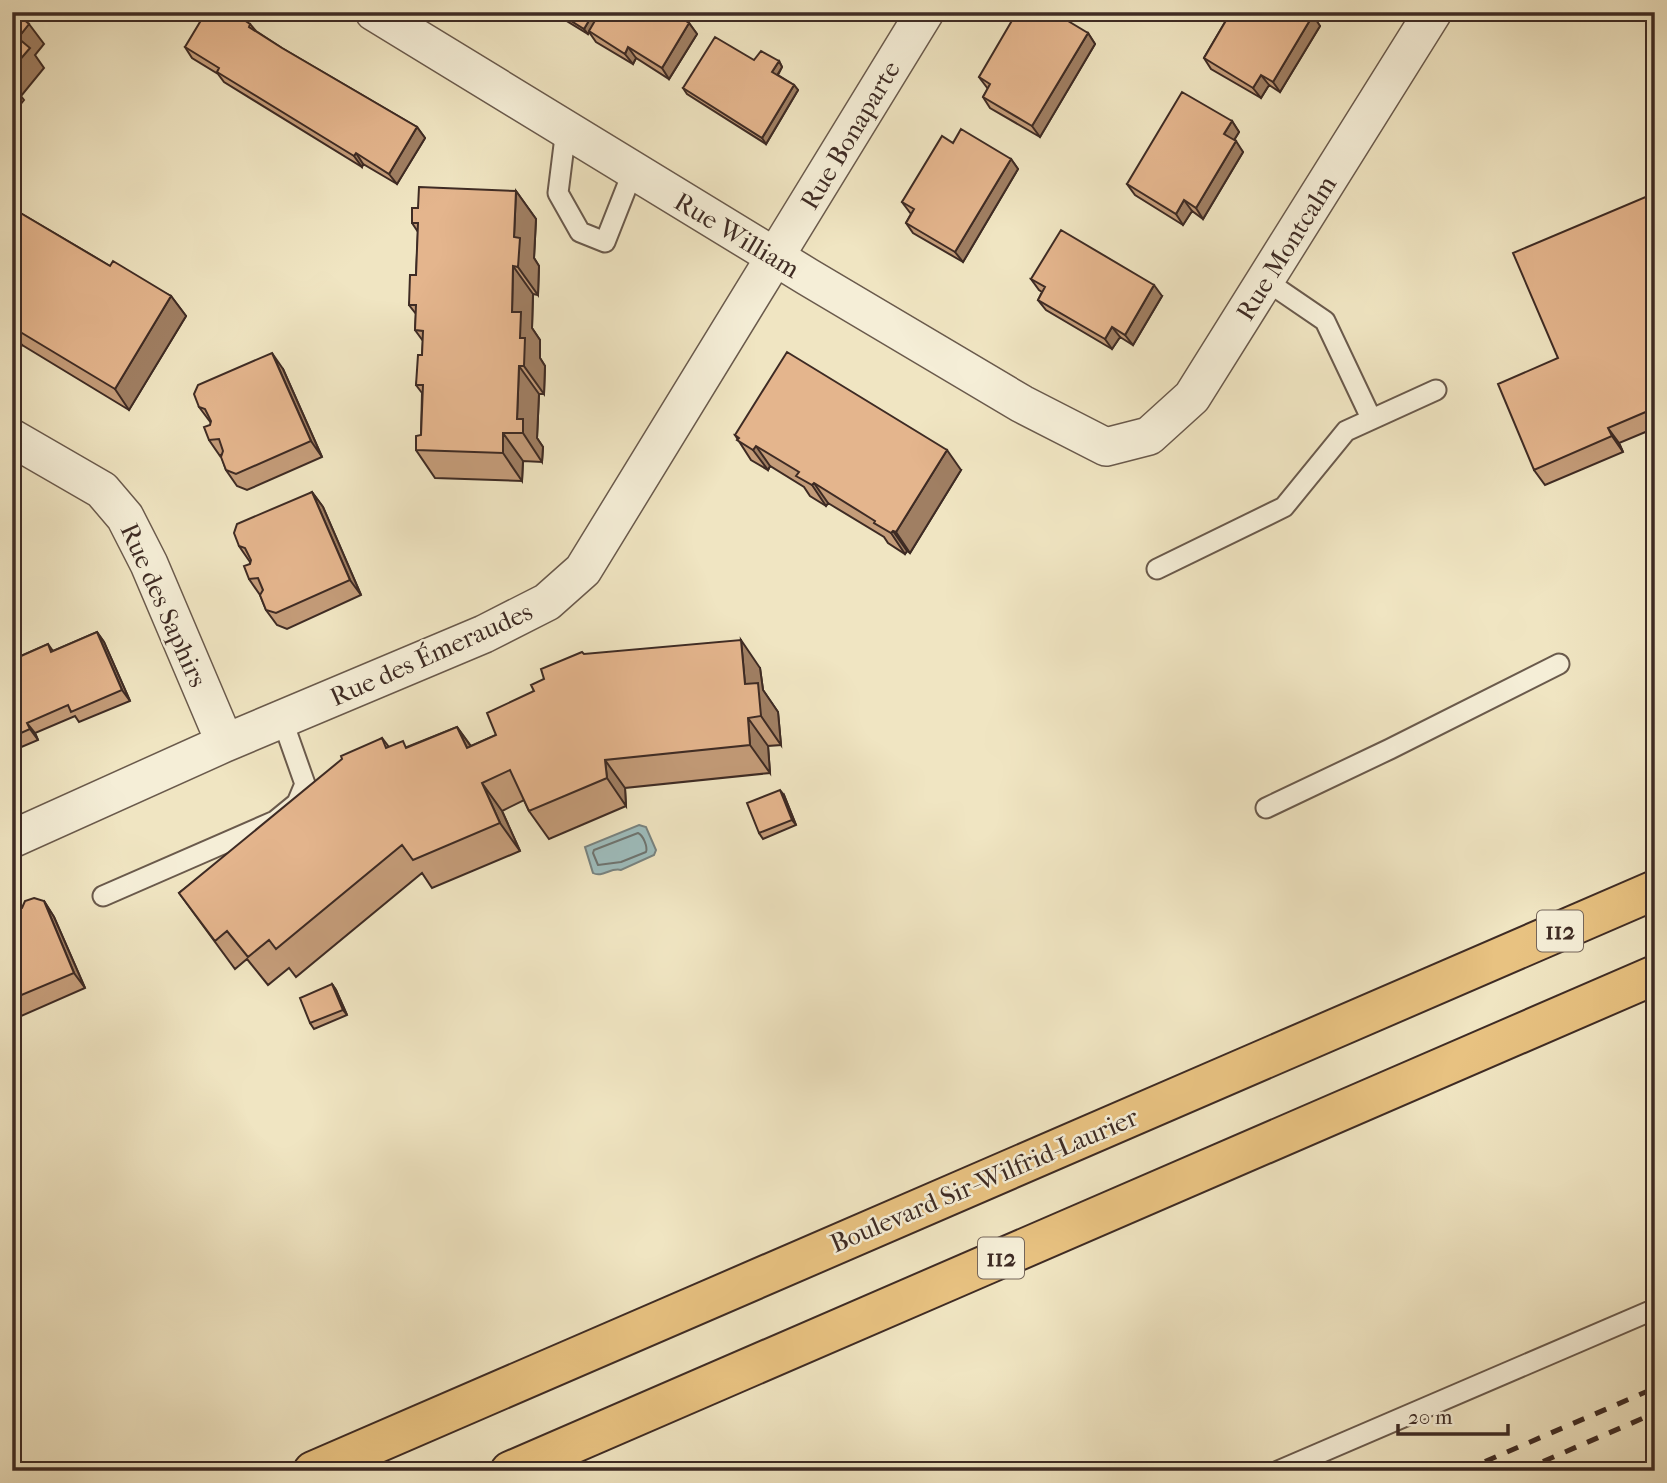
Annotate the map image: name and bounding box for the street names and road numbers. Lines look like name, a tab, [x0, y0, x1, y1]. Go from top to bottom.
street label: Rue Bonaparte	[794, 55, 907, 215]
street label: Rue Montcalm	[1230, 170, 1343, 326]
street label: Rue William	[669, 186, 805, 285]
street label: Rue des Saphirs	[114, 519, 213, 692]
street label: Rue des Émeraudes	[325, 595, 537, 713]
road number: 112	[1537, 911, 1583, 951]
street label: Boulevard Sir-Wilfrid-Laurier	[826, 1101, 1143, 1259]
road number: 112	[978, 1238, 1024, 1278]

